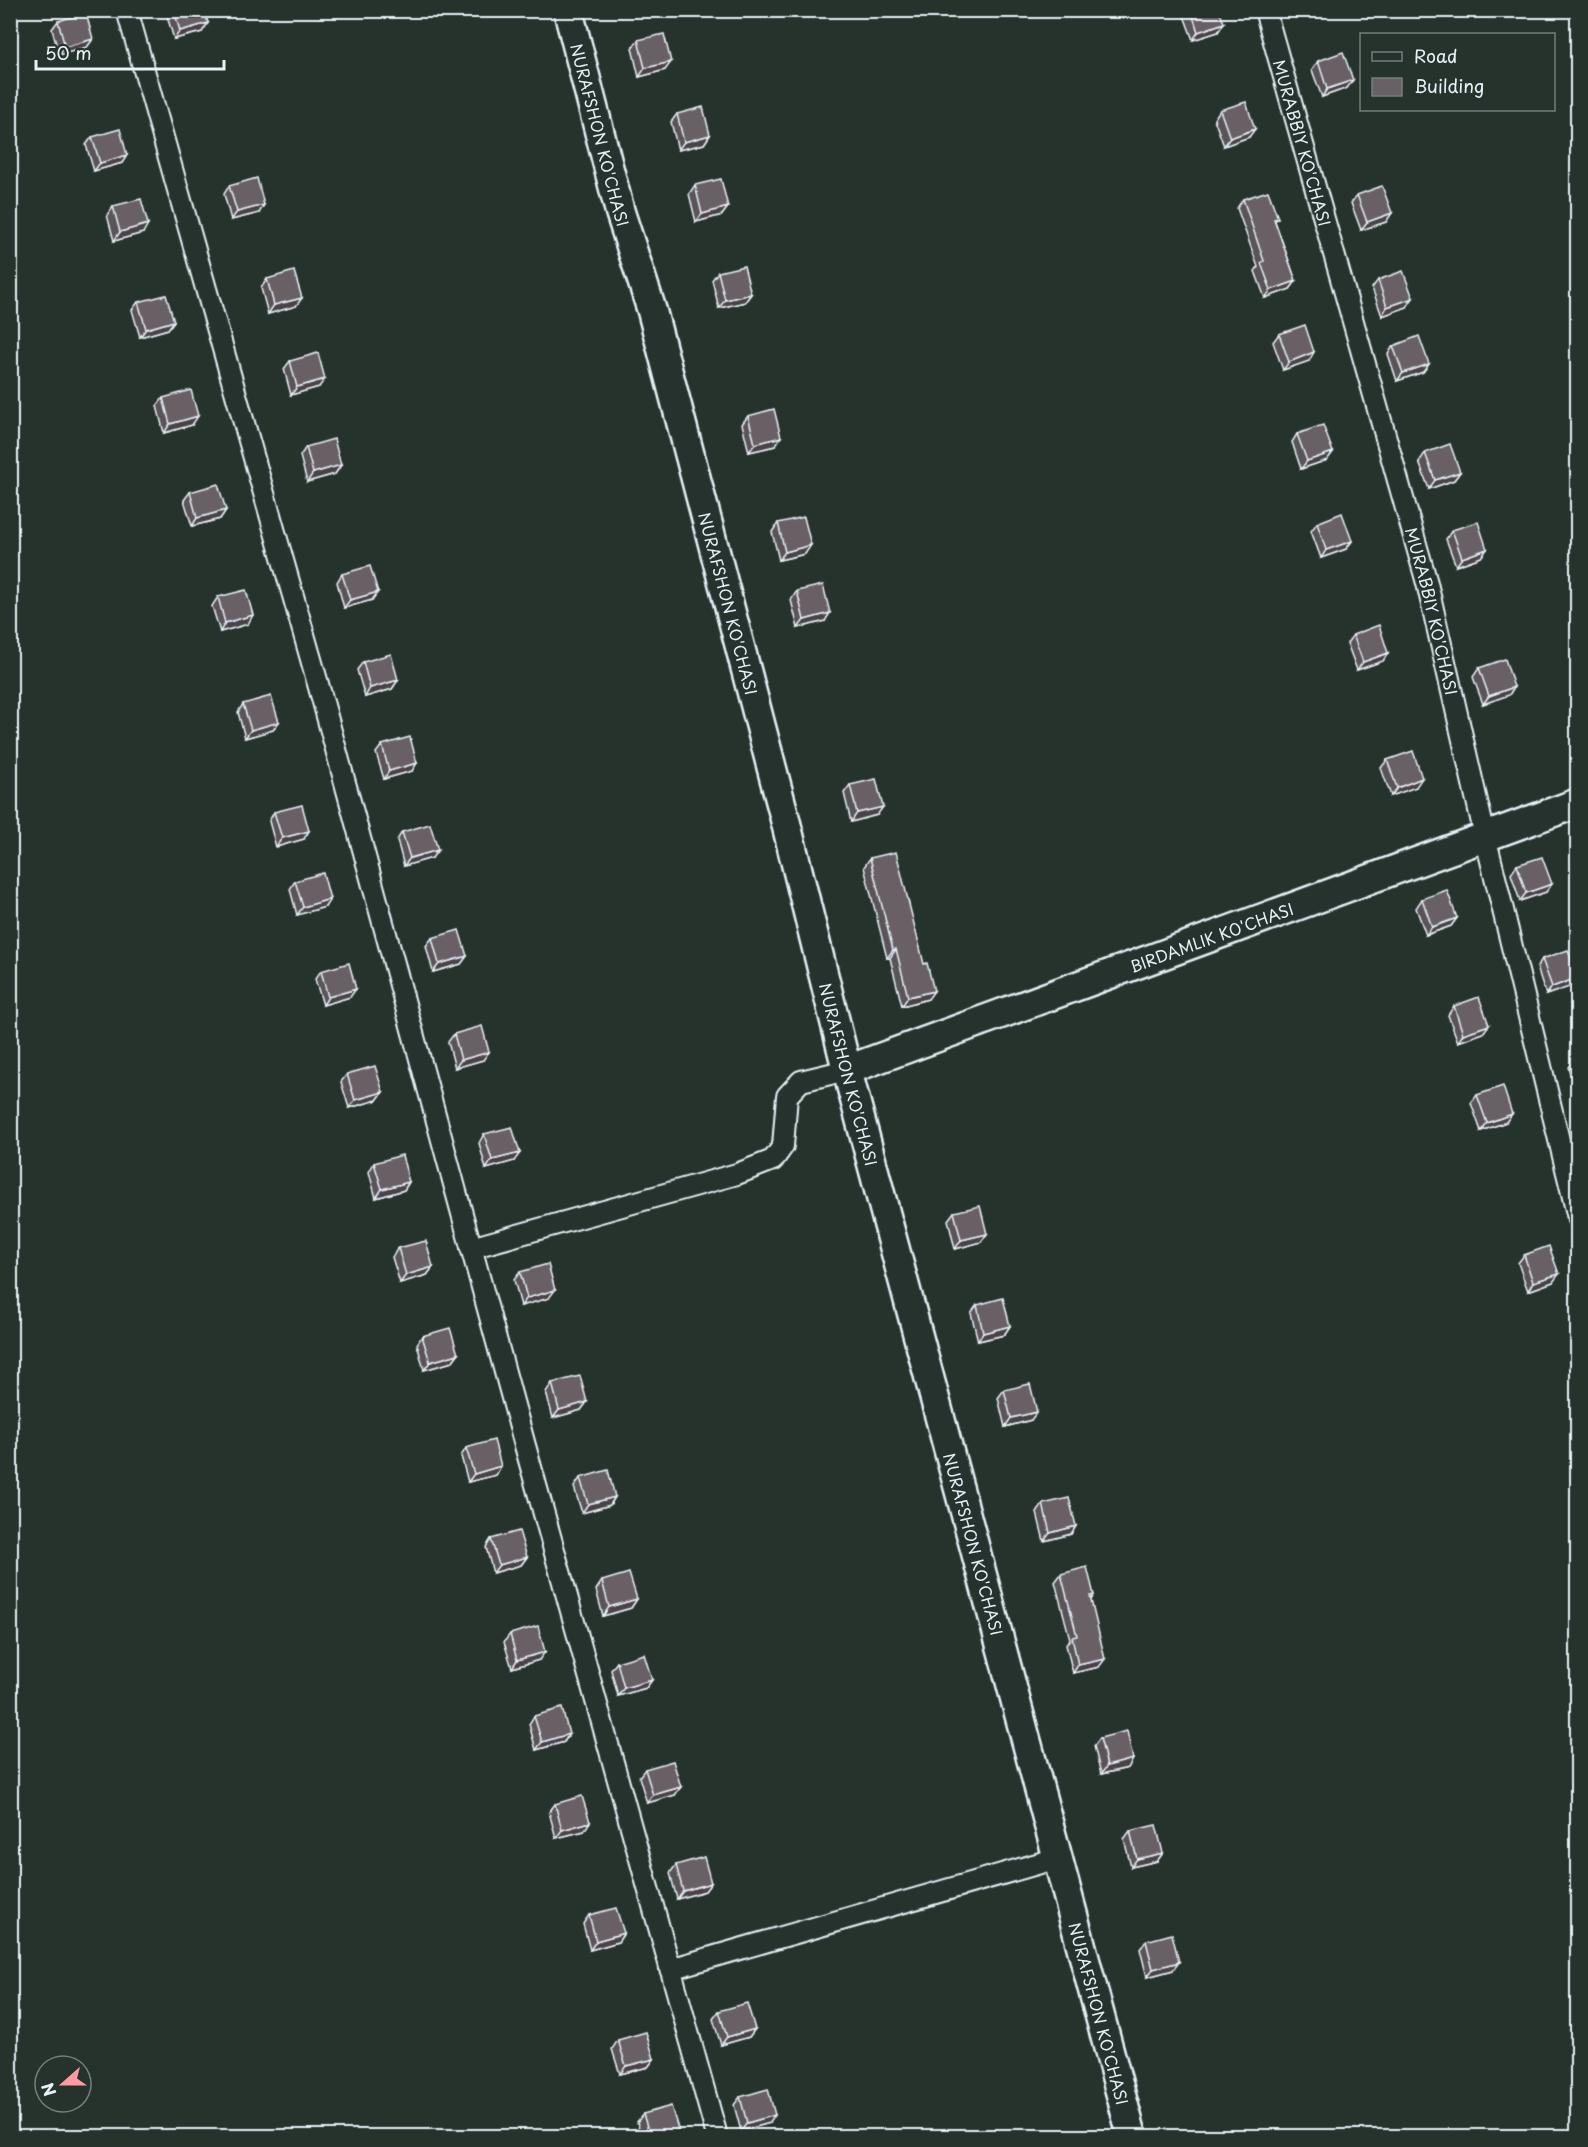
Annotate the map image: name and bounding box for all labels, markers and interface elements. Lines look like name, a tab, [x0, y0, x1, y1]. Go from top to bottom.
scale bar	[36, 33, 224, 71]
legend	[1360, 33, 1555, 111]
text: 50 m	[45, 39, 92, 66]
street label: NURAFSHON KO'CHASI	[565, 41, 636, 230]
text: Road	[1414, 42, 1458, 69]
street label: MURABBIY KO'CHASI	[1268, 57, 1338, 229]
text: Building	[1414, 72, 1484, 99]
street label: NURAFSHON KO'CHASI	[693, 509, 764, 698]
street label: MURABBIY KO'CHASI	[1400, 524, 1464, 697]
street label: BIRDAMLIK KO'CHASI	[1126, 896, 1297, 978]
street label: NURAFSHON KO'CHASI	[814, 980, 884, 1169]
street label: NURAFSHON KO'CHASI	[938, 1450, 1010, 1638]
street label: NURAFSHON KO'CHASI	[1063, 1919, 1135, 2108]
north arrow	[33, 2054, 93, 2114]
text: N	[35, 2080, 62, 2100]

